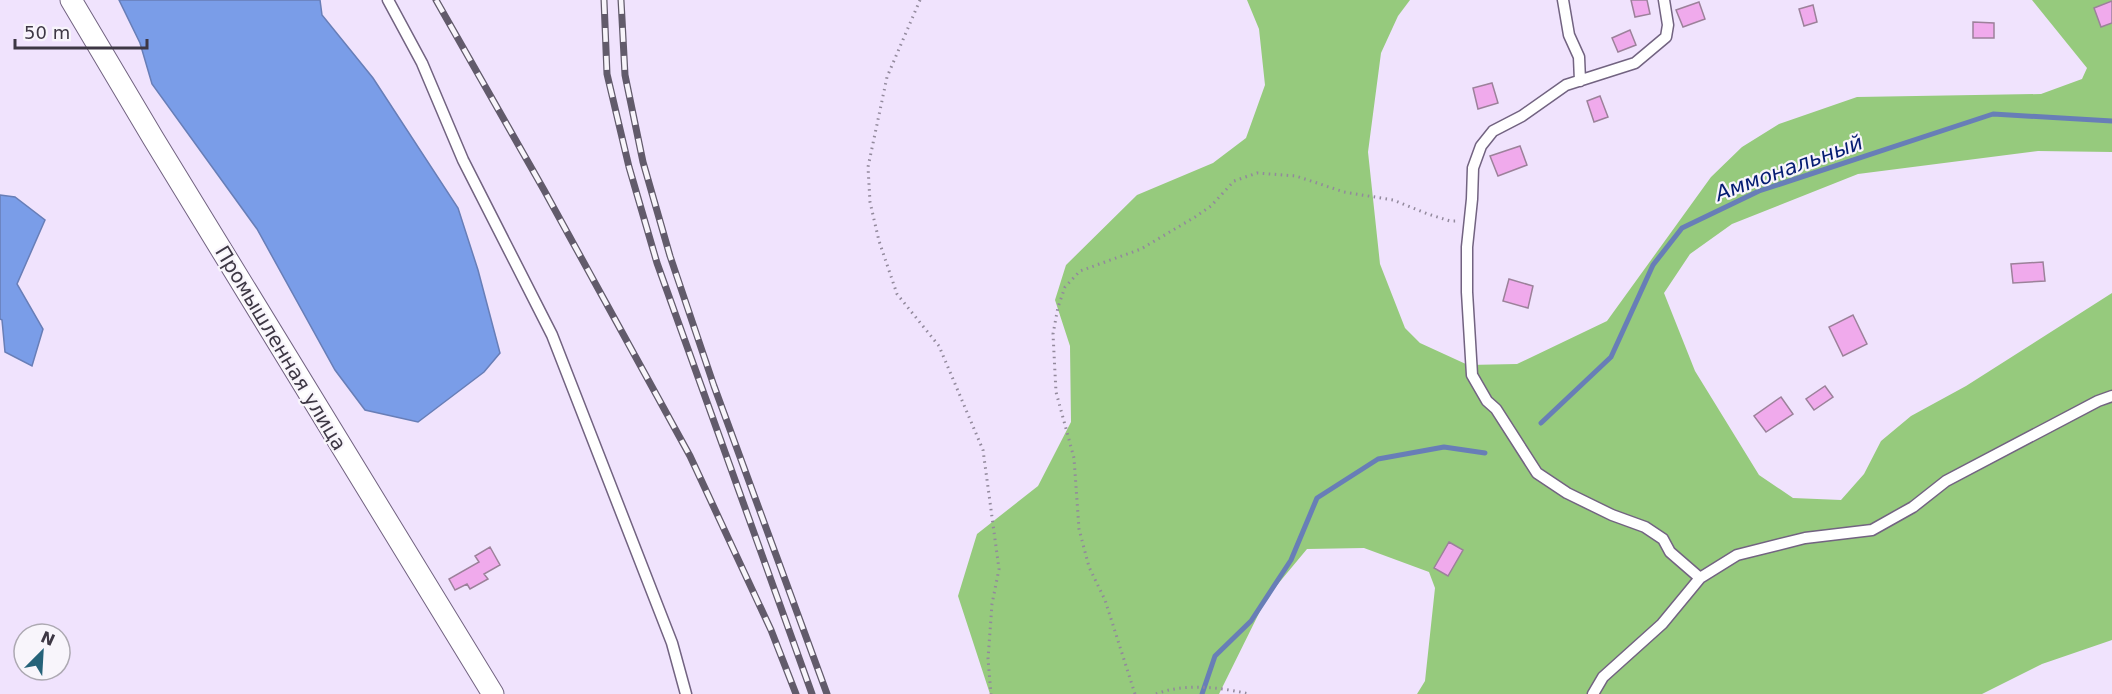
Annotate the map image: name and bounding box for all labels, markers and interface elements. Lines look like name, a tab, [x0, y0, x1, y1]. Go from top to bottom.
scale bar	[15, 12, 147, 50]
text: 50 m	[24, 22, 70, 43]
water label: Аммональный	[1710, 130, 1866, 207]
street label: Промышленная улица	[210, 241, 352, 455]
north arrow	[12, 622, 72, 682]
text: N	[38, 627, 58, 650]

